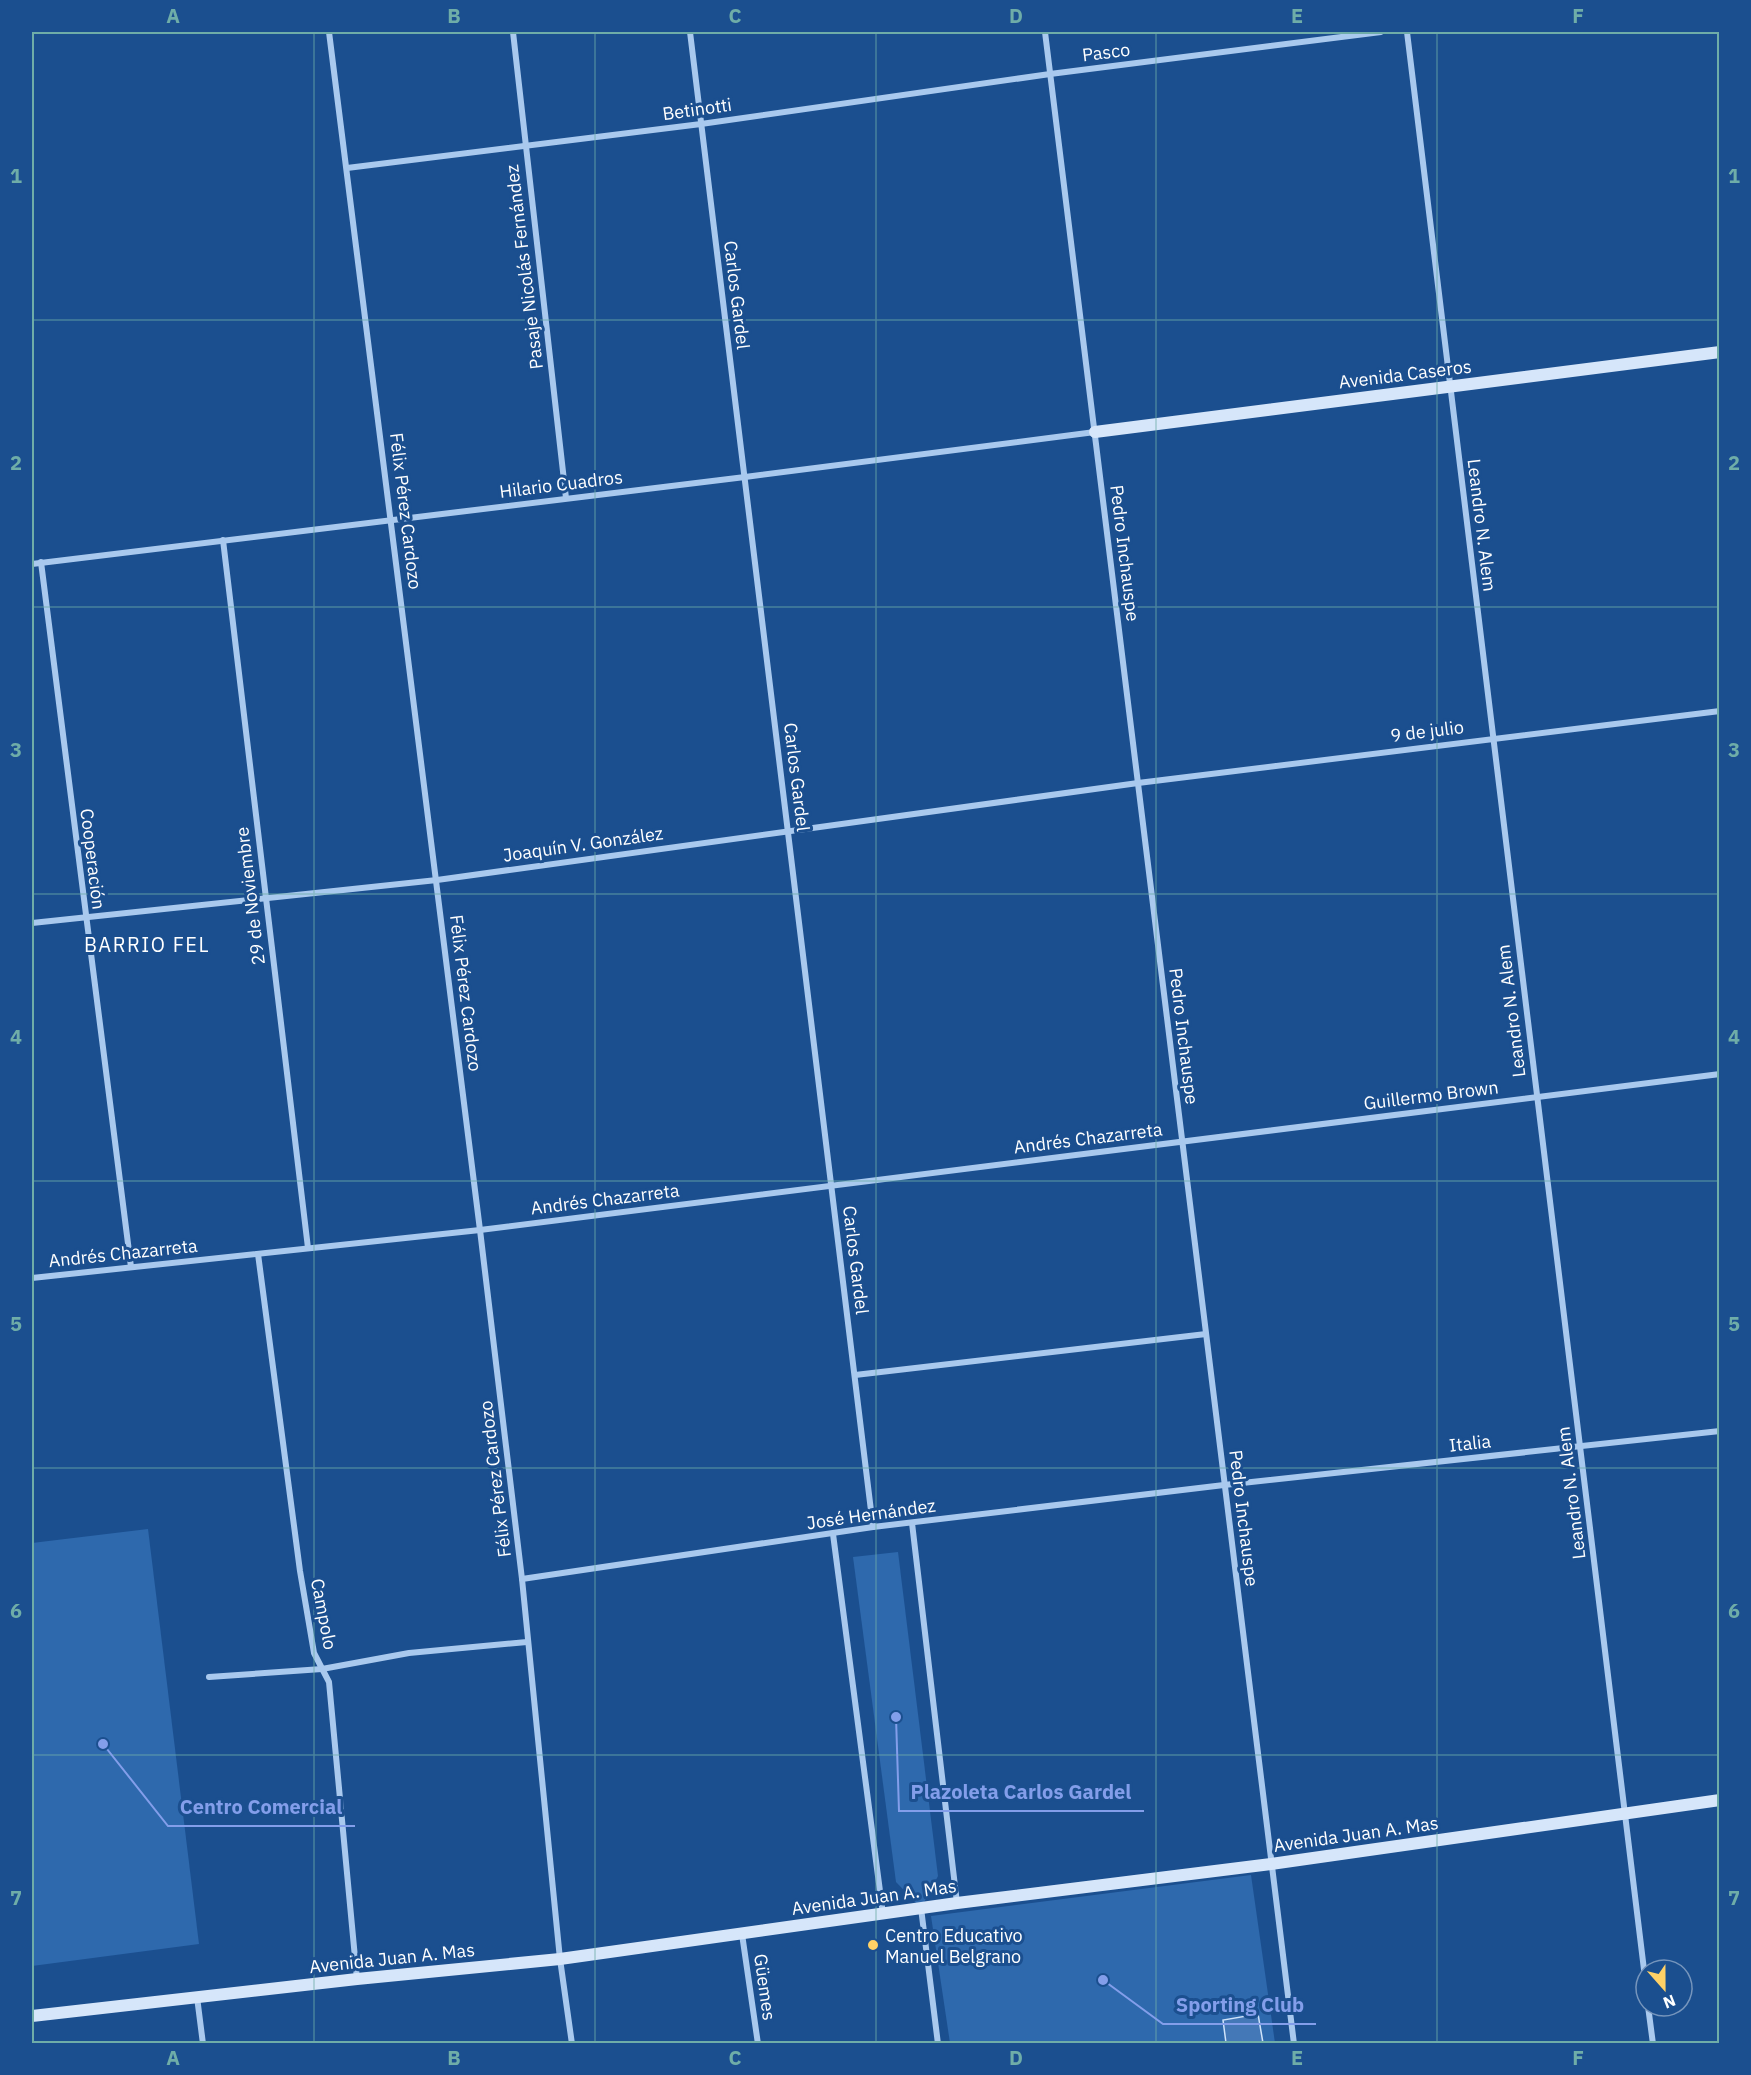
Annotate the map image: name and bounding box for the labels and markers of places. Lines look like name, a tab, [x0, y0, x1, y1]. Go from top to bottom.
callout: Plazoleta Carlos Gardel	[899, 1773, 1144, 1811]
callout: Centro Comercial	[168, 1788, 355, 1826]
place label: Centro Educativo Manuel Belgrano	[885, 1924, 1023, 1968]
marker: Centro Educativo Manuel Belgrano	[866, 1938, 880, 1952]
callout: Sporting Club	[1163, 1986, 1316, 2024]

